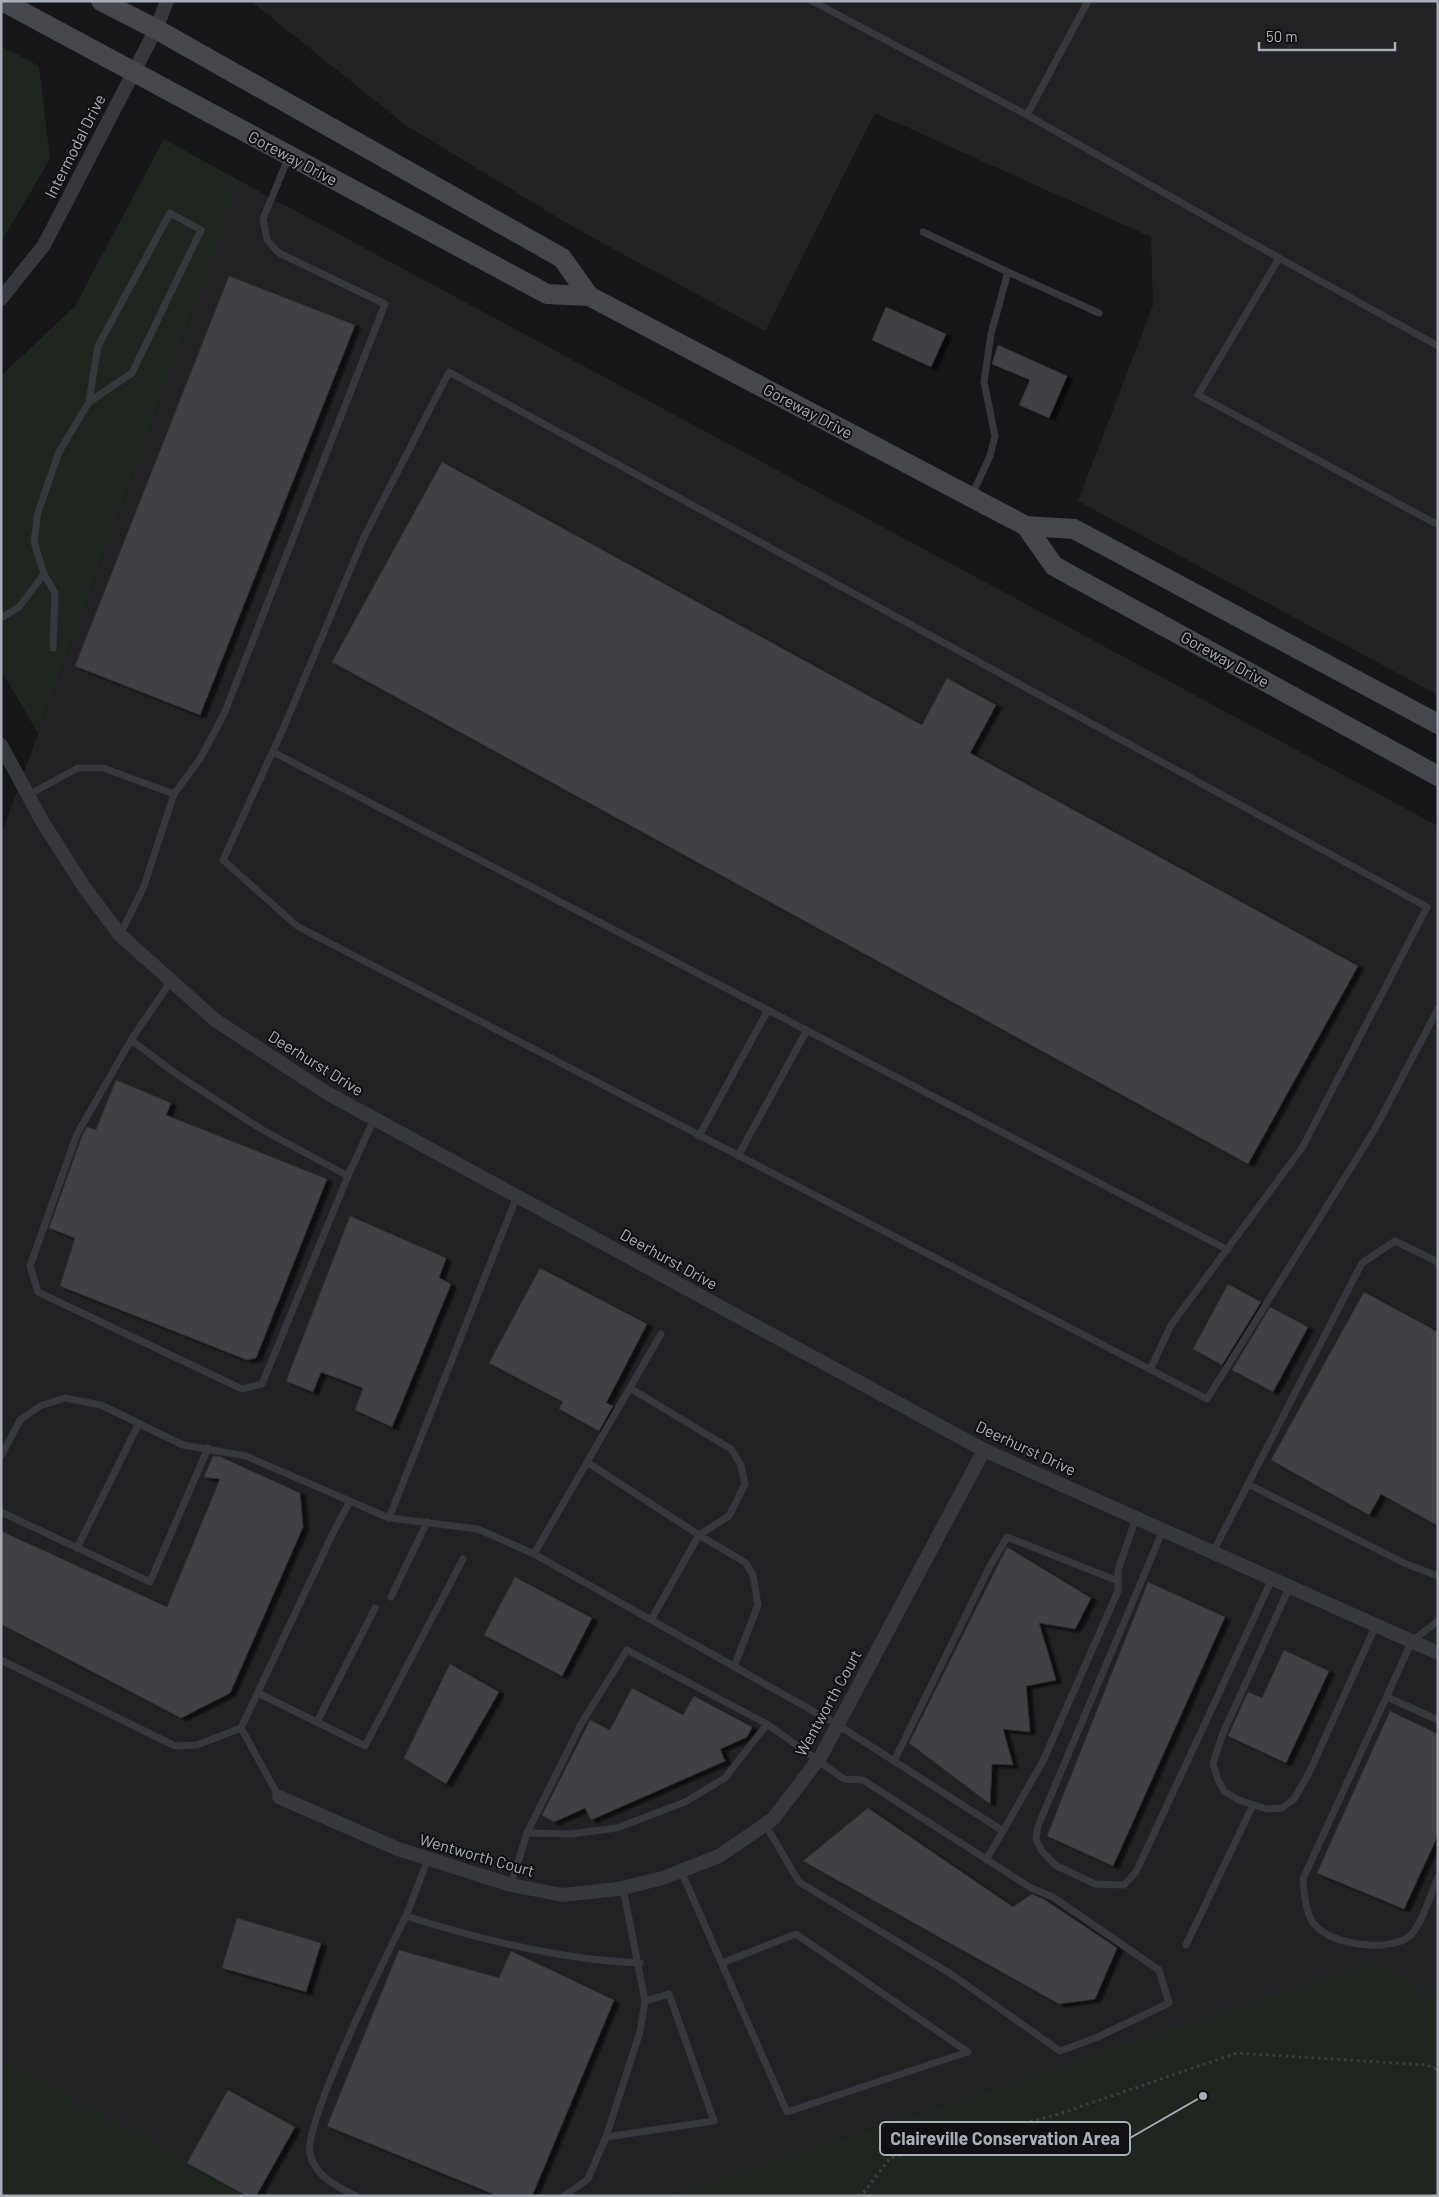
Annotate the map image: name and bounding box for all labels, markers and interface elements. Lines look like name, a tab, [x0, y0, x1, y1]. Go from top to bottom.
scale bar	[1259, 20, 1395, 52]
text: 50 m	[1266, 27, 1298, 45]
street label: Intermodal Drive	[40, 91, 109, 201]
street label: Goreway Drive	[245, 126, 341, 189]
street label: Goreway Drive	[760, 379, 856, 442]
street label: Goreway Drive	[1178, 626, 1273, 691]
street label: Deerhurst Drive	[265, 1026, 367, 1099]
street label: Deerhurst Drive	[617, 1224, 721, 1293]
street label: Deerhurst Drive	[973, 1416, 1079, 1479]
street label: Wentworth Court	[790, 1646, 865, 1759]
street label: Wentworth Court	[417, 1829, 537, 1880]
callout: Claireville Conservation Area	[880, 2122, 1130, 2155]
text: Claireville Conservation Area	[890, 2127, 1120, 2149]

